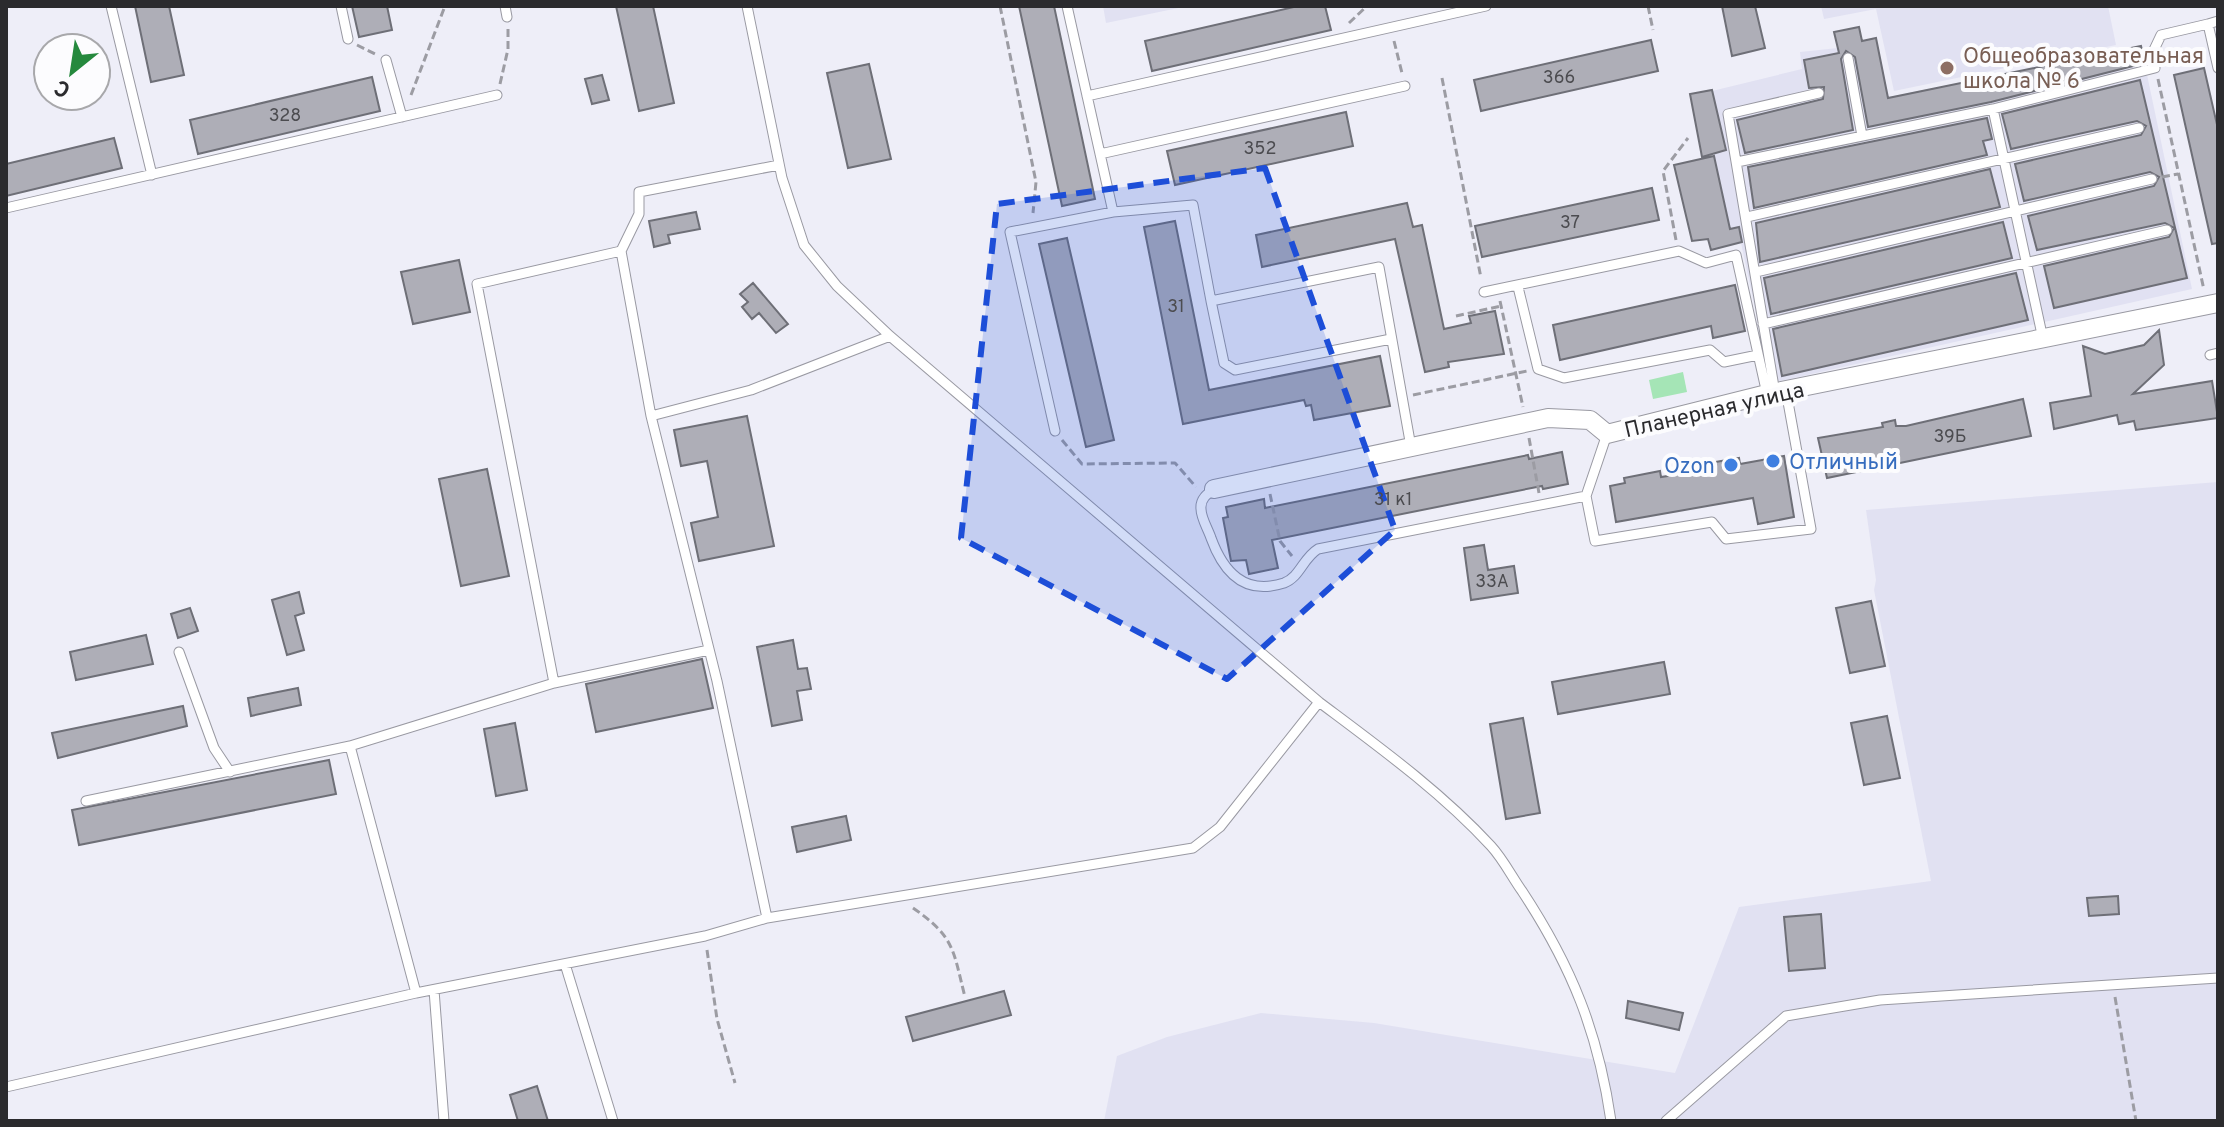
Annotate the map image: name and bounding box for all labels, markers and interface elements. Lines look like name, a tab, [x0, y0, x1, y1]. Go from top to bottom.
north arrow	[32, 32, 112, 112]
place label: Общеобразовательная школа № 6	[1963, 44, 2204, 96]
marker: Общеобразовательная школа № 6	[1938, 59, 1956, 77]
house number: 366	[1543, 67, 1575, 90]
text: С	[50, 72, 76, 102]
house number: 328	[269, 105, 301, 128]
house number: 352	[1244, 138, 1276, 161]
house number: 37	[1560, 212, 1580, 235]
house number: 31	[1167, 296, 1185, 319]
street label: Планерная улица	[1622, 378, 1807, 445]
house number: 39Б	[1933, 426, 1967, 449]
place label: Отличный	[1789, 450, 1898, 477]
marker: Отличный	[1764, 452, 1782, 470]
place label: Ozon	[1664, 454, 1715, 481]
marker: Ozon	[1722, 456, 1740, 474]
house number: 31 к1	[1374, 489, 1412, 512]
house number: 33А	[1475, 571, 1509, 594]

